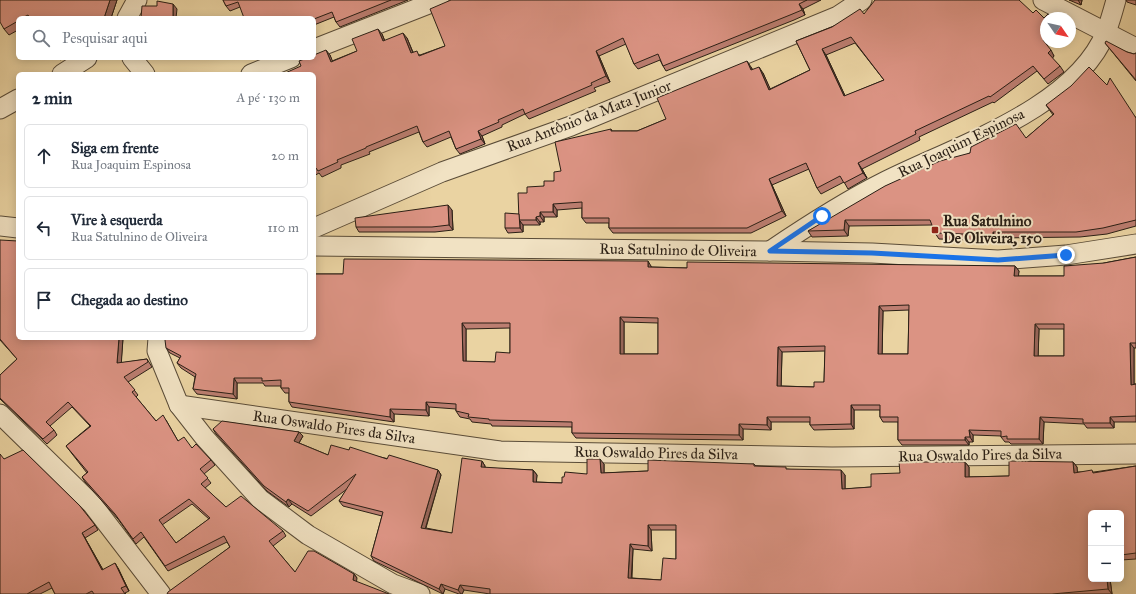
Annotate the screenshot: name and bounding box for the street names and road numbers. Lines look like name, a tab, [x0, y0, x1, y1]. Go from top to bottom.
street label: Rua Antônio da Mata Junior	[504, 76, 675, 157]
street label: Rua Joaquim Espinosa	[895, 104, 1028, 182]
street label: Rua Satulnino de Oliveira	[599, 240, 757, 260]
street label: Rua Oswaldo Pires da Silva	[252, 407, 417, 447]
street label: Rua Oswaldo Pires da Silva	[574, 443, 739, 463]
street label: Rua Oswaldo Pires da Silva	[898, 445, 1063, 465]

